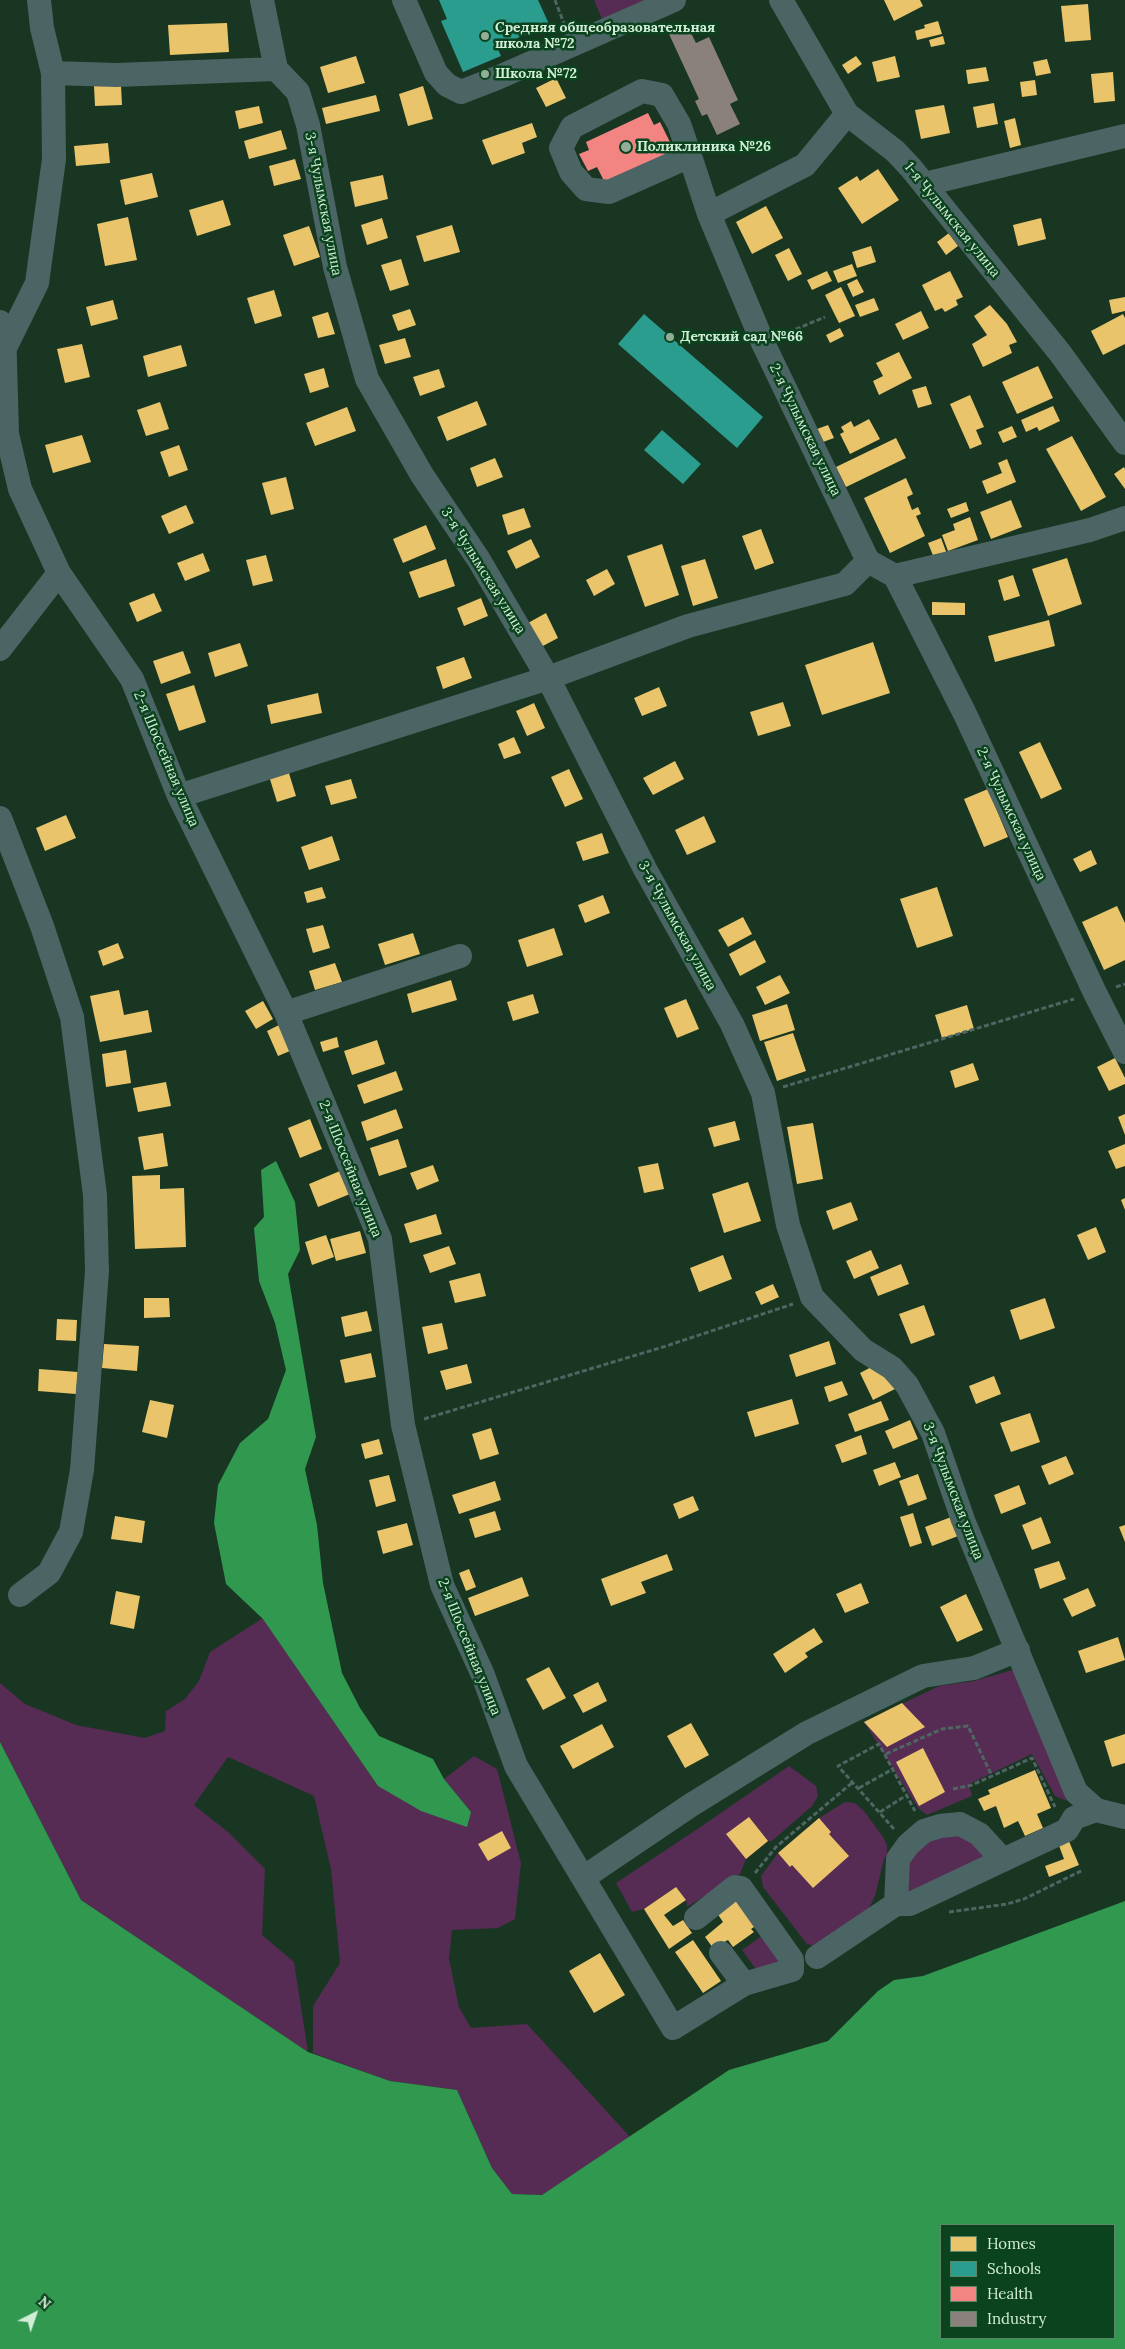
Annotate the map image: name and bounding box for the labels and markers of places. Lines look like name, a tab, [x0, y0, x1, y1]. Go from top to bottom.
place label: Средняя общеобразовательная школа №72	[495, 20, 715, 52]
marker: Средняя общеобразовательная школа №72	[479, 30, 491, 42]
place label: Школа №72	[495, 66, 577, 82]
marker: Школа №72	[479, 68, 491, 80]
place label: Поликлиника №26	[637, 139, 771, 155]
marker: Поликлиника №26	[619, 140, 633, 154]
place label: Детский сад №66	[680, 329, 803, 345]
marker: Детский сад №66	[664, 331, 676, 343]

